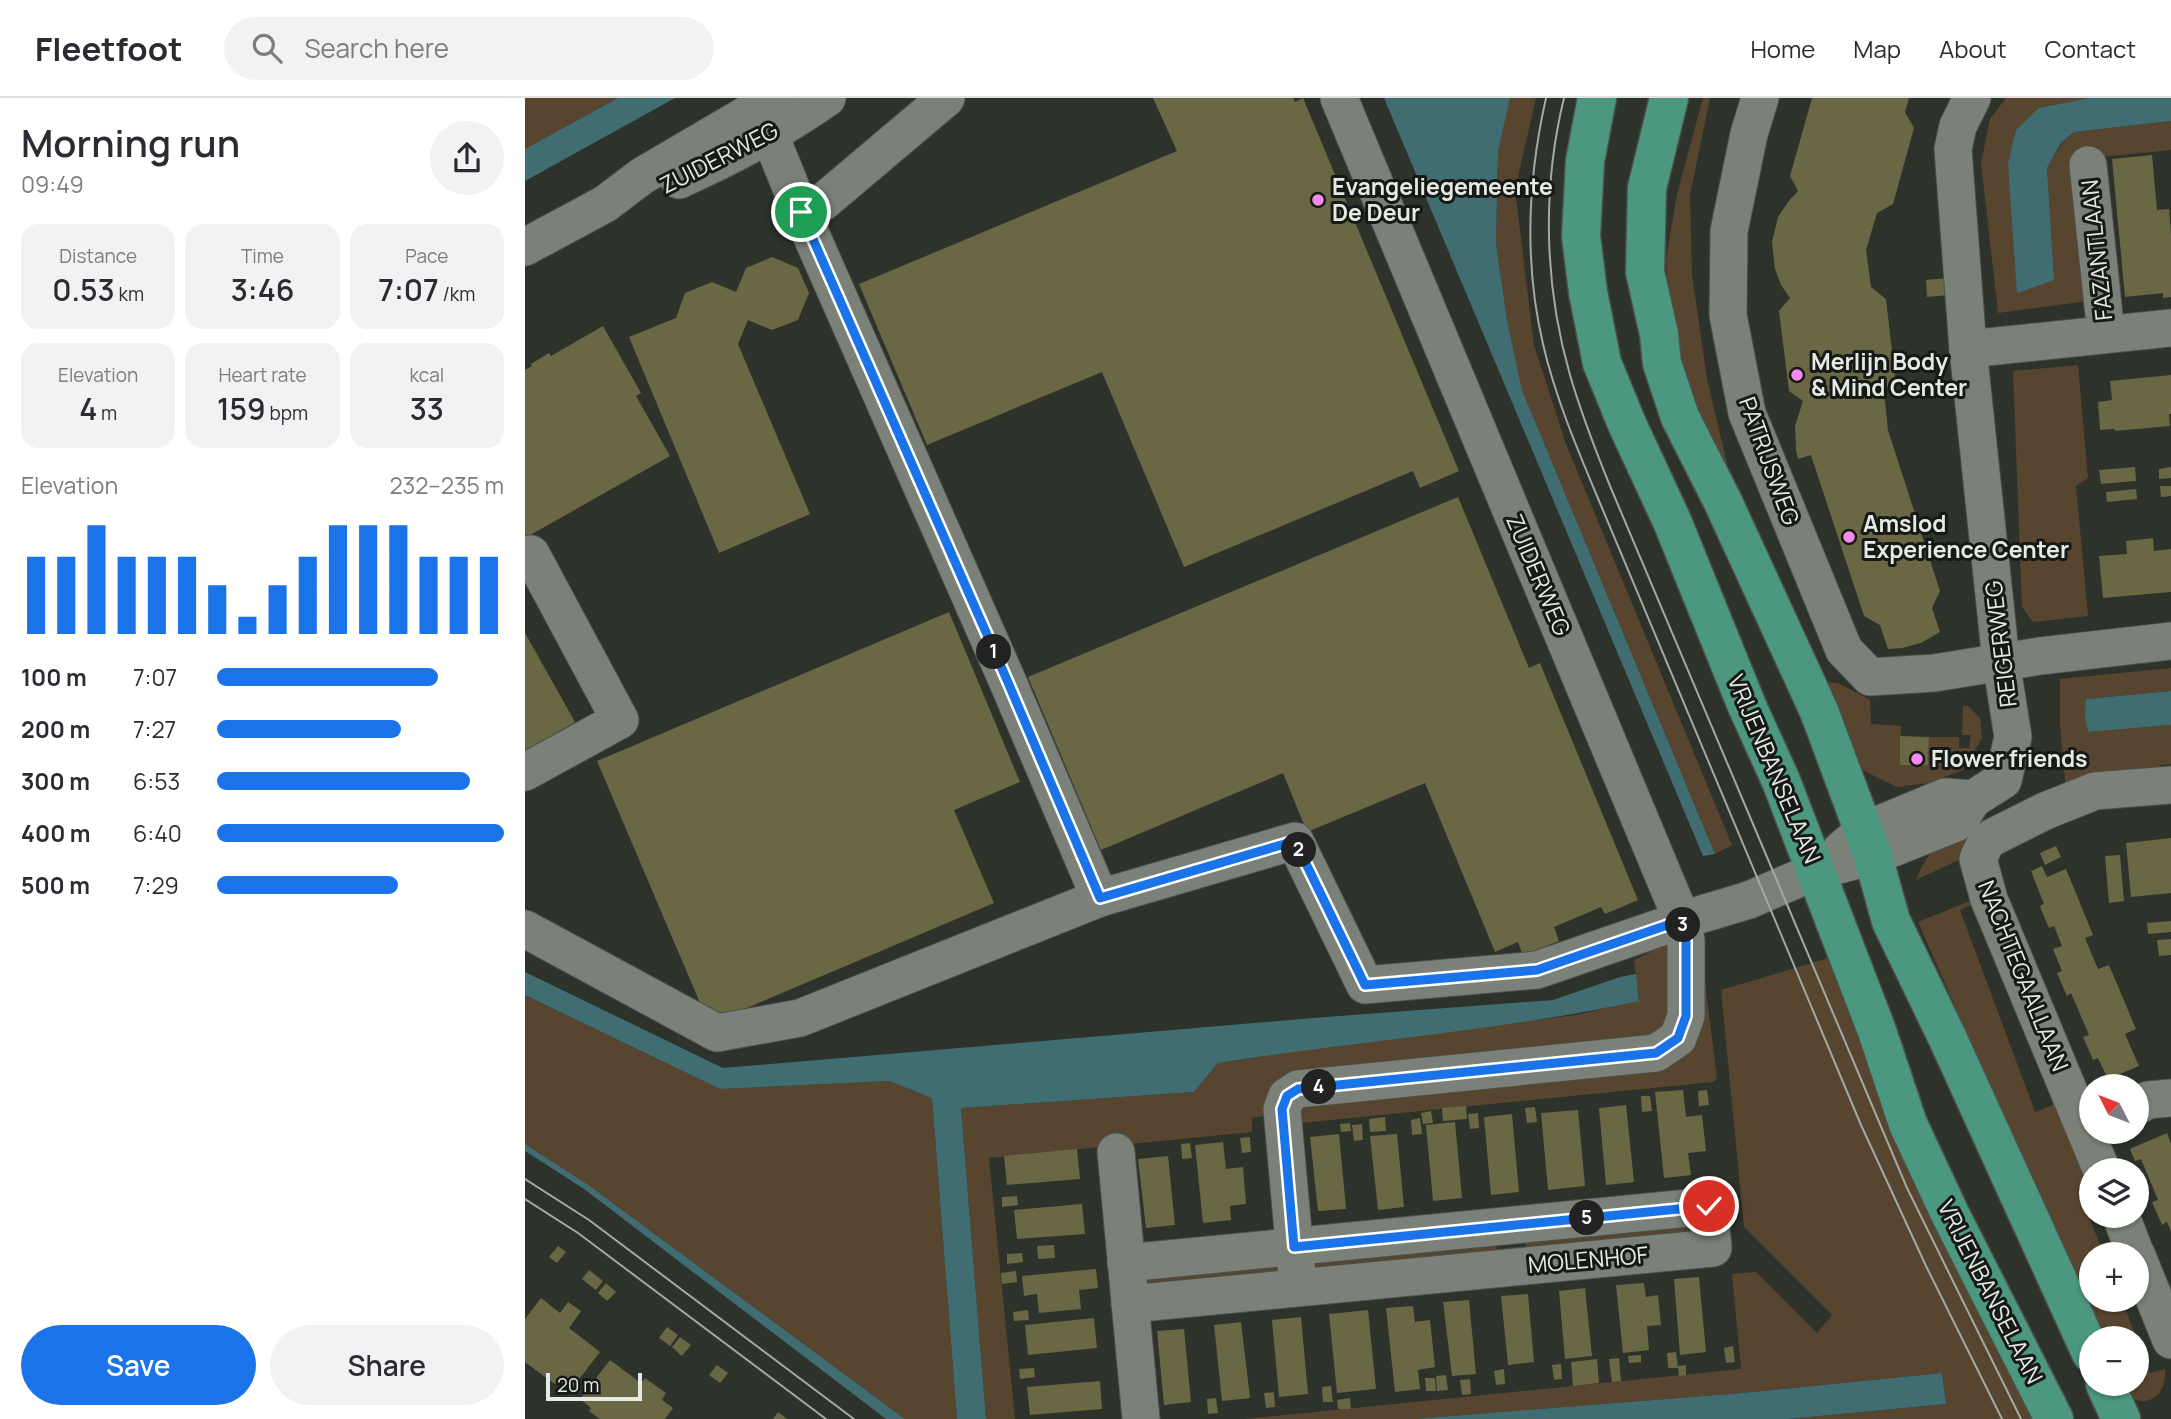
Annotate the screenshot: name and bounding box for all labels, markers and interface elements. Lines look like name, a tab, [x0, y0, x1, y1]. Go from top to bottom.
search box	[224, 17, 714, 80]
text: Fleetfoot	[35, 26, 182, 71]
icon: search	[248, 29, 286, 67]
text: Search here	[304, 30, 449, 66]
text: Home	[1750, 32, 1815, 65]
text: Map	[1853, 32, 1901, 65]
text: About	[1939, 32, 2007, 65]
text: Contact	[2045, 32, 2136, 65]
street label: ZUIDERWEG	[654, 114, 783, 201]
text: Morning run	[21, 116, 240, 168]
button: share	[430, 121, 504, 195]
text: 09:49	[21, 168, 84, 200]
place label: Evangeliegemeente De Deur	[1332, 170, 1553, 228]
street label: FAZANTLAAN	[2073, 178, 2119, 322]
pin	[771, 182, 831, 242]
marker: Evangeliegemeente De Deur	[1310, 192, 1326, 208]
icon: arrive	[782, 193, 820, 231]
text: Distance	[59, 243, 137, 269]
text: Time	[241, 243, 284, 269]
text: Pace	[405, 243, 448, 269]
text: 0.53	[52, 269, 115, 310]
text: 3:46	[231, 269, 294, 310]
text: 7:07	[378, 269, 439, 310]
text: km	[115, 281, 144, 307]
text: /km	[439, 281, 475, 307]
place label: Merlijn Body & Mind Center	[1811, 345, 1967, 403]
text: Elevation	[58, 362, 138, 388]
text: Heart rate	[218, 362, 307, 388]
text: kcal	[409, 362, 444, 388]
marker: Merlijn Body & Mind Center	[1789, 367, 1805, 383]
text: 4	[79, 388, 97, 429]
text: 159	[217, 388, 266, 429]
text: 33	[410, 388, 444, 429]
street label: PATRIJSWEG	[1732, 392, 1808, 529]
text: m	[97, 400, 117, 426]
text: bpm	[266, 400, 308, 426]
text: Elevation	[21, 469, 118, 501]
text: 232–235 m	[389, 469, 504, 501]
place label: Amslod Experience Center	[1863, 507, 2069, 565]
street label: ZUIDERWEG	[1499, 509, 1579, 640]
marker: Amslod Experience Center	[1841, 529, 1857, 545]
street label: REIGERWEG	[1976, 579, 2024, 709]
pin: 1	[977, 634, 1011, 670]
text: 1	[989, 638, 998, 664]
text: 100 m	[21, 661, 87, 693]
text: 7:07	[133, 661, 177, 693]
street label: VRIJENBANSELAAN	[1721, 669, 1829, 868]
text: 200 m	[21, 713, 90, 745]
text: 7:27	[133, 713, 176, 745]
place label: Flower friends	[1931, 742, 2088, 774]
marker: Flower friends	[1909, 751, 1925, 767]
text: 300 m	[21, 765, 90, 797]
text: 6:53	[133, 765, 180, 797]
text: 400 m	[21, 817, 91, 849]
text: 6:40	[133, 817, 182, 849]
pin: 2	[1281, 832, 1317, 868]
text: 2	[1293, 836, 1304, 862]
text: 500 m	[21, 869, 90, 901]
text: 7:29	[133, 869, 179, 901]
street label: NACHTEGAALLAAN	[1971, 875, 2077, 1076]
pin: 3	[1665, 908, 1701, 942]
text: 3	[1677, 911, 1688, 937]
pin: 4	[1301, 1070, 1337, 1104]
text: 4	[1313, 1073, 1324, 1099]
north arrow	[2079, 1074, 2149, 1144]
map controls	[2079, 1074, 2149, 1396]
button: layers	[2079, 1158, 2149, 1228]
pin	[1679, 1176, 1739, 1236]
icon: check	[1690, 1187, 1728, 1225]
street label: VRIJENBANSELAAN	[1931, 1194, 2051, 1389]
pin: 5	[1569, 1200, 1605, 1236]
text: 5	[1581, 1204, 1592, 1230]
street label: MOLENHOF	[1526, 1238, 1650, 1280]
button: +	[2079, 1242, 2149, 1312]
button: Save	[21, 1325, 256, 1405]
button: Share	[270, 1325, 504, 1405]
button: −	[2079, 1326, 2149, 1396]
scale bar	[546, 1370, 642, 1402]
text: 20 m	[557, 1372, 599, 1398]

